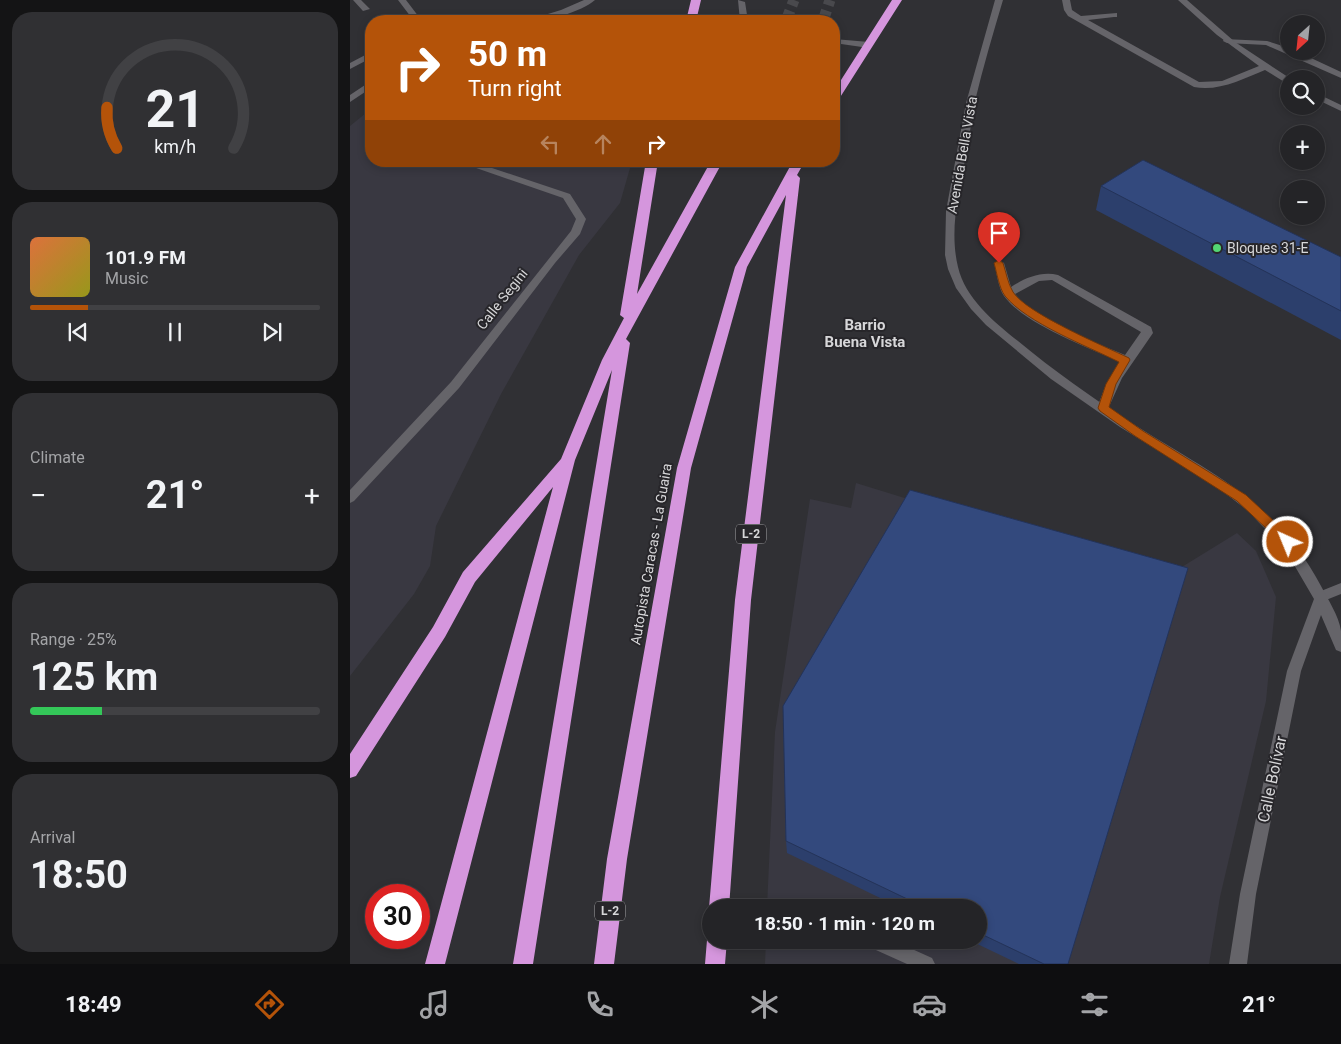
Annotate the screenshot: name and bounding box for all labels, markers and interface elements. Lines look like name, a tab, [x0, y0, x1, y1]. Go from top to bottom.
north arrow	[1280, 15, 1325, 60]
map controls	[1280, 15, 1325, 225]
text: 50 m	[468, 34, 547, 75]
icon: right	[385, 35, 450, 100]
button: search	[1280, 70, 1325, 115]
text: Turn right	[468, 76, 562, 101]
text: 21	[145, 79, 205, 140]
street label: Avenida Bella Vista	[944, 95, 980, 215]
button: +	[1280, 125, 1325, 170]
icon: left	[536, 130, 564, 158]
icon: ahead	[589, 130, 617, 158]
icon: right	[642, 130, 670, 158]
text: km/h	[154, 136, 196, 157]
button: −	[1280, 180, 1325, 225]
pin	[978, 212, 1020, 263]
icon: arrive	[985, 219, 1013, 247]
place label: Bloques 31-E	[1227, 240, 1309, 256]
marker: Bloques 31-E	[1211, 242, 1223, 254]
text: 101.9 FM	[105, 246, 186, 269]
street label: Calle Segini	[473, 265, 531, 333]
text: Music	[105, 269, 148, 288]
district label: Barrio Buena Vista	[825, 316, 905, 351]
icon: previous	[64, 318, 92, 346]
icon: pause	[161, 318, 189, 346]
icon: next	[258, 318, 286, 346]
text: Climate	[30, 448, 85, 467]
street label: Autopista Caracas - La Guaira	[627, 462, 675, 646]
text: 21°	[146, 473, 204, 517]
text: −	[30, 479, 46, 512]
text: +	[304, 479, 320, 512]
position arrow	[1261, 515, 1313, 567]
road number: L-2	[736, 524, 766, 544]
text: Range · 25%	[30, 630, 117, 649]
text: 125 km	[30, 655, 158, 699]
street label: Calle Bolívar	[1254, 733, 1291, 824]
text: Arrival	[30, 828, 75, 847]
text: 18:50	[30, 853, 128, 897]
speed limit sign: 30	[365, 884, 430, 949]
road number: L-2	[595, 901, 625, 920]
text: 18:50 · 1 min · 120 m	[754, 912, 935, 935]
icon: directions	[252, 987, 287, 1022]
icon: music	[417, 987, 452, 1022]
icon: phone	[582, 987, 617, 1022]
icon: climate	[747, 987, 782, 1022]
icon: car	[912, 987, 947, 1022]
icon: filters	[1077, 987, 1112, 1022]
text: 18:49	[65, 992, 122, 1017]
text: 21°	[1242, 992, 1276, 1017]

